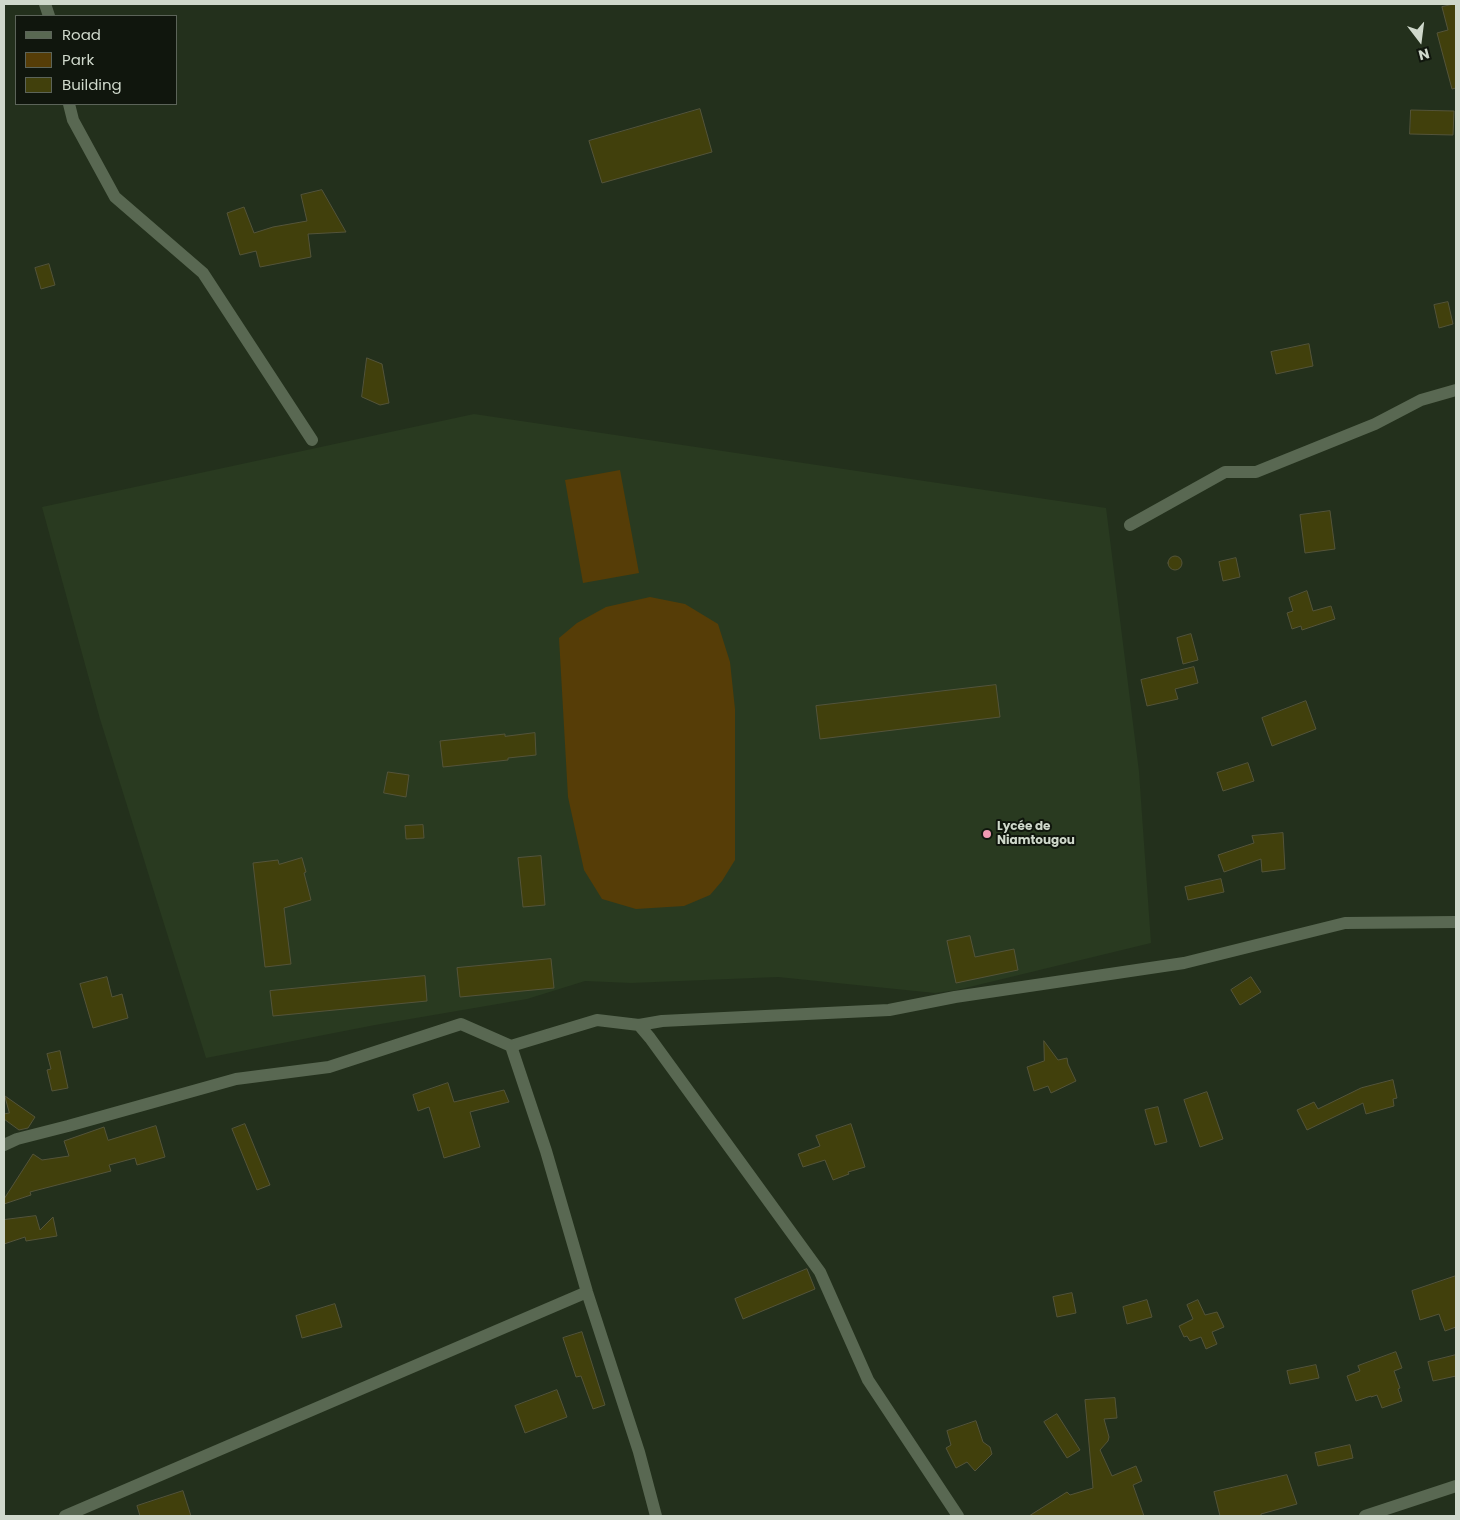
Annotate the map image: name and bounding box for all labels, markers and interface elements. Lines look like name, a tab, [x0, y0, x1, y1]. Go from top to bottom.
legend	[15, 15, 178, 105]
north arrow	[1395, 15, 1445, 65]
text: Road	[62, 24, 101, 45]
text: N	[1416, 43, 1432, 66]
text: Park	[62, 49, 94, 70]
text: Building	[62, 74, 122, 95]
place label: Lycée de Niamtougou	[997, 820, 1075, 848]
marker: Lycée de Niamtougou	[981, 828, 993, 840]

